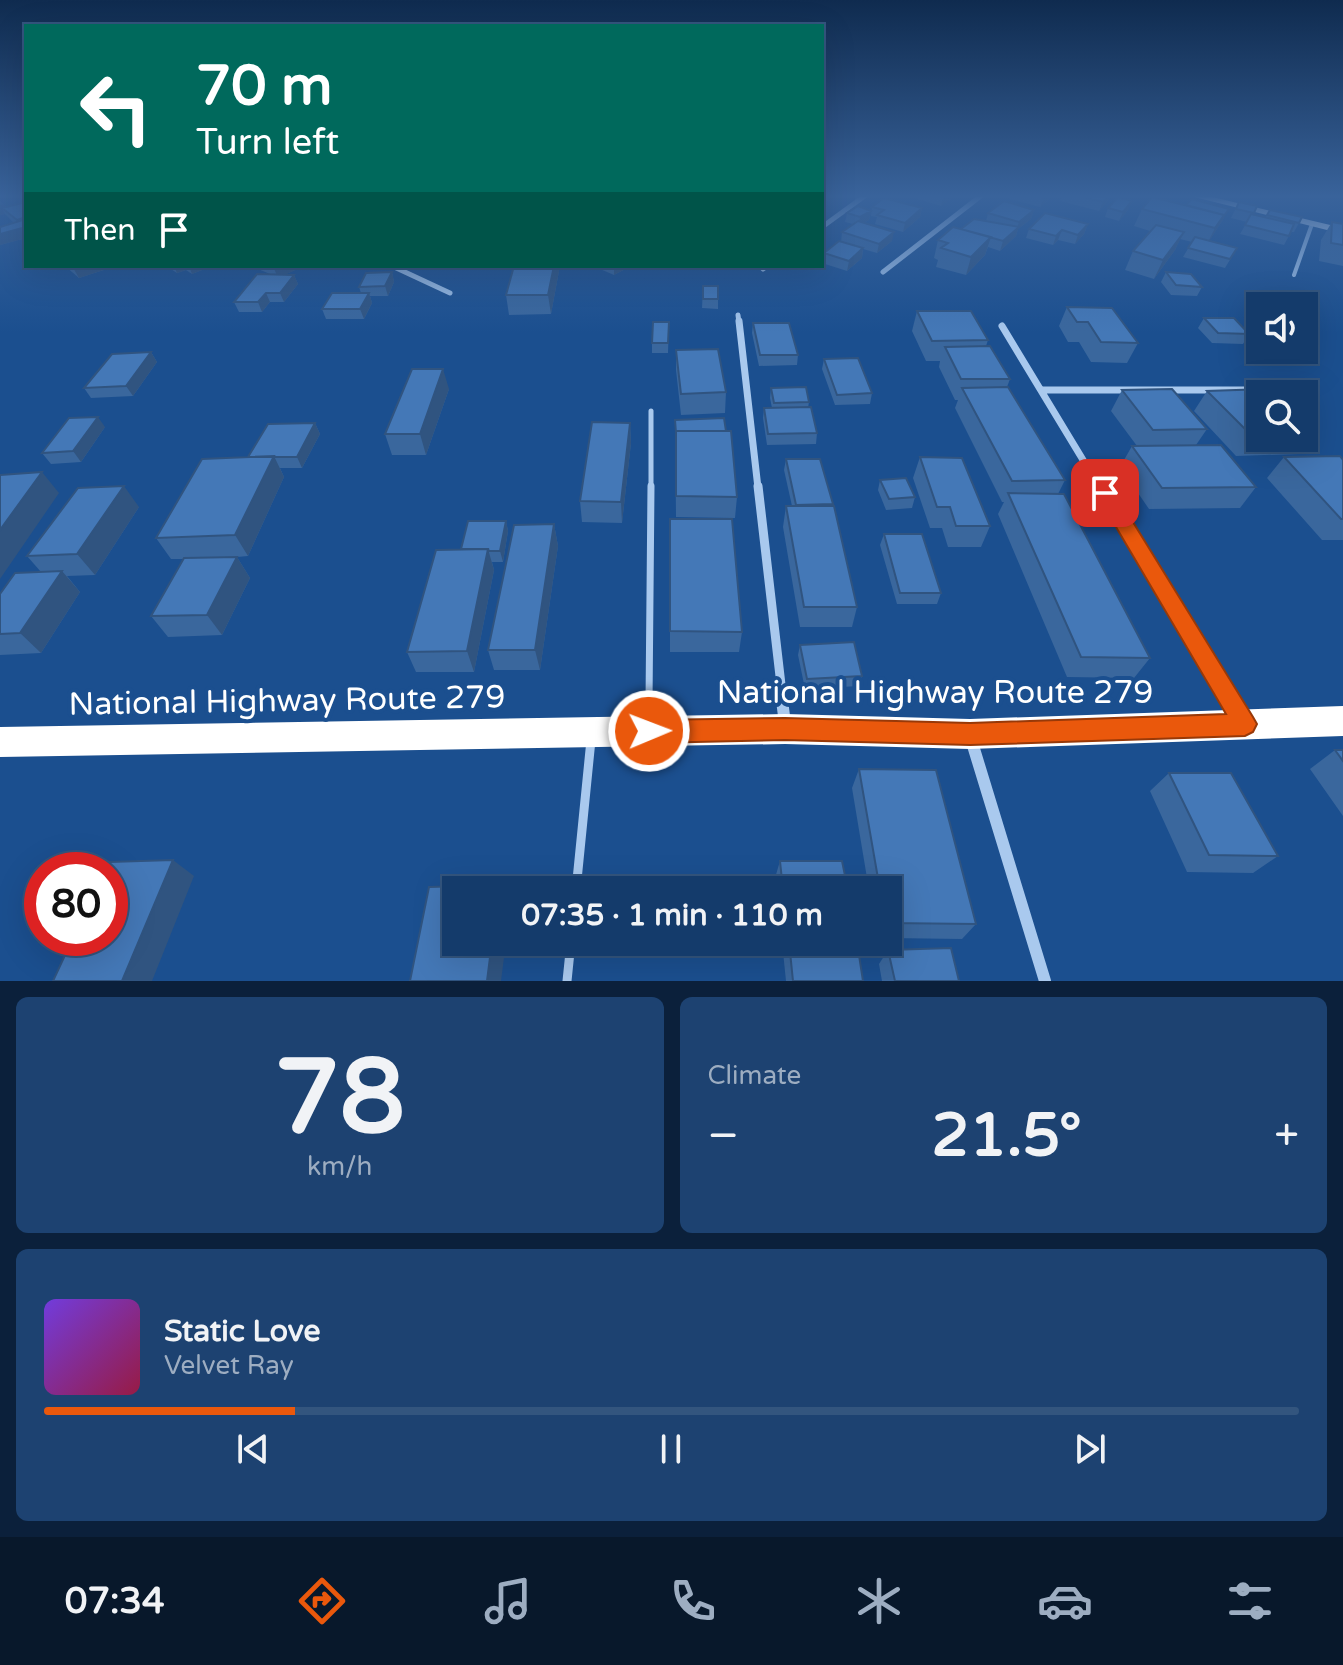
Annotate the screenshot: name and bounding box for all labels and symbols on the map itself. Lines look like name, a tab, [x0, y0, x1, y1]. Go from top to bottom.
pin	[1071, 459, 1139, 527]
street label: National Highway Route 279	[717, 674, 1153, 712]
street label: National Highway Route 279	[68, 678, 506, 724]
position arrow	[607, 689, 691, 773]
speed limit sign: 80	[24, 852, 128, 956]

